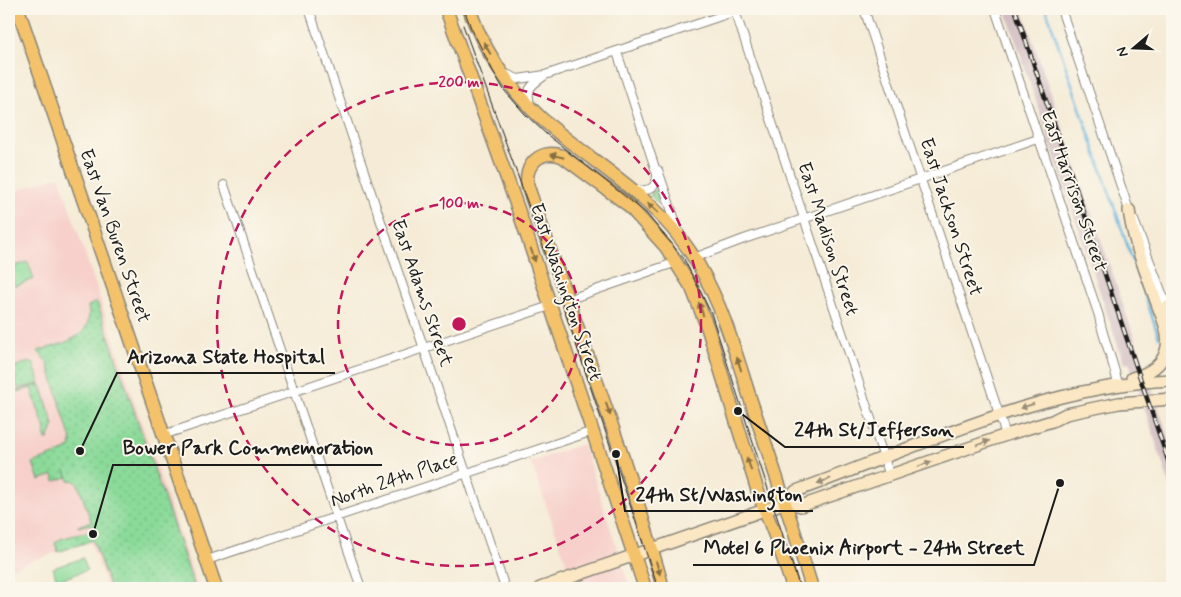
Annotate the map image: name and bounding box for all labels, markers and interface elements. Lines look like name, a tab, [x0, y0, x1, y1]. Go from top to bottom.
north arrow	[1108, 22, 1158, 72]
one-way arrow	[483, 42, 492, 55]
text: N	[1113, 45, 1133, 59]
text: 200 m	[439, 73, 480, 93]
street label: East Harrison Street	[1035, 107, 1113, 275]
street label: East Jackson Street	[914, 135, 988, 299]
street label: East Van Buren Street	[73, 146, 157, 326]
one-way arrow	[549, 152, 565, 160]
street label: East Madison Street	[791, 159, 865, 319]
text: 100 m	[439, 194, 479, 214]
street label: East Washington Street	[521, 200, 608, 385]
one-way arrow	[648, 202, 660, 214]
street label: East Adams Street	[385, 216, 459, 370]
one-way arrow	[529, 248, 537, 263]
one-way arrow	[697, 301, 704, 316]
centre of rings	[450, 315, 468, 333]
callout: Arizona State Hospital	[117, 338, 335, 373]
text: Arizona State Hospital	[127, 344, 325, 371]
one-way arrow	[735, 356, 742, 371]
one-way arrow	[604, 402, 612, 417]
one-way arrow	[1019, 402, 1034, 410]
callout: 24th St/Jefferson	[785, 412, 964, 447]
text: 24th St/Jefferson	[794, 417, 954, 444]
callout: Bower Park Commemoration	[113, 430, 382, 465]
text: Bower Park Commemoration	[123, 435, 373, 462]
one-way arrow	[976, 439, 991, 447]
street label: North 24th Place	[327, 447, 461, 513]
one-way arrow	[745, 456, 752, 471]
one-way arrow	[917, 460, 932, 467]
callout: 24th St/Washington	[625, 476, 813, 511]
one-way arrow	[816, 477, 831, 485]
text: 24th St/Washington	[635, 482, 803, 511]
callout: Motel 6 Phoenix Airport - 24th Street	[693, 530, 1034, 565]
text: Motel 6 Phoenix Airport - 24th Street	[703, 535, 1026, 562]
one-way arrow	[654, 561, 662, 576]

